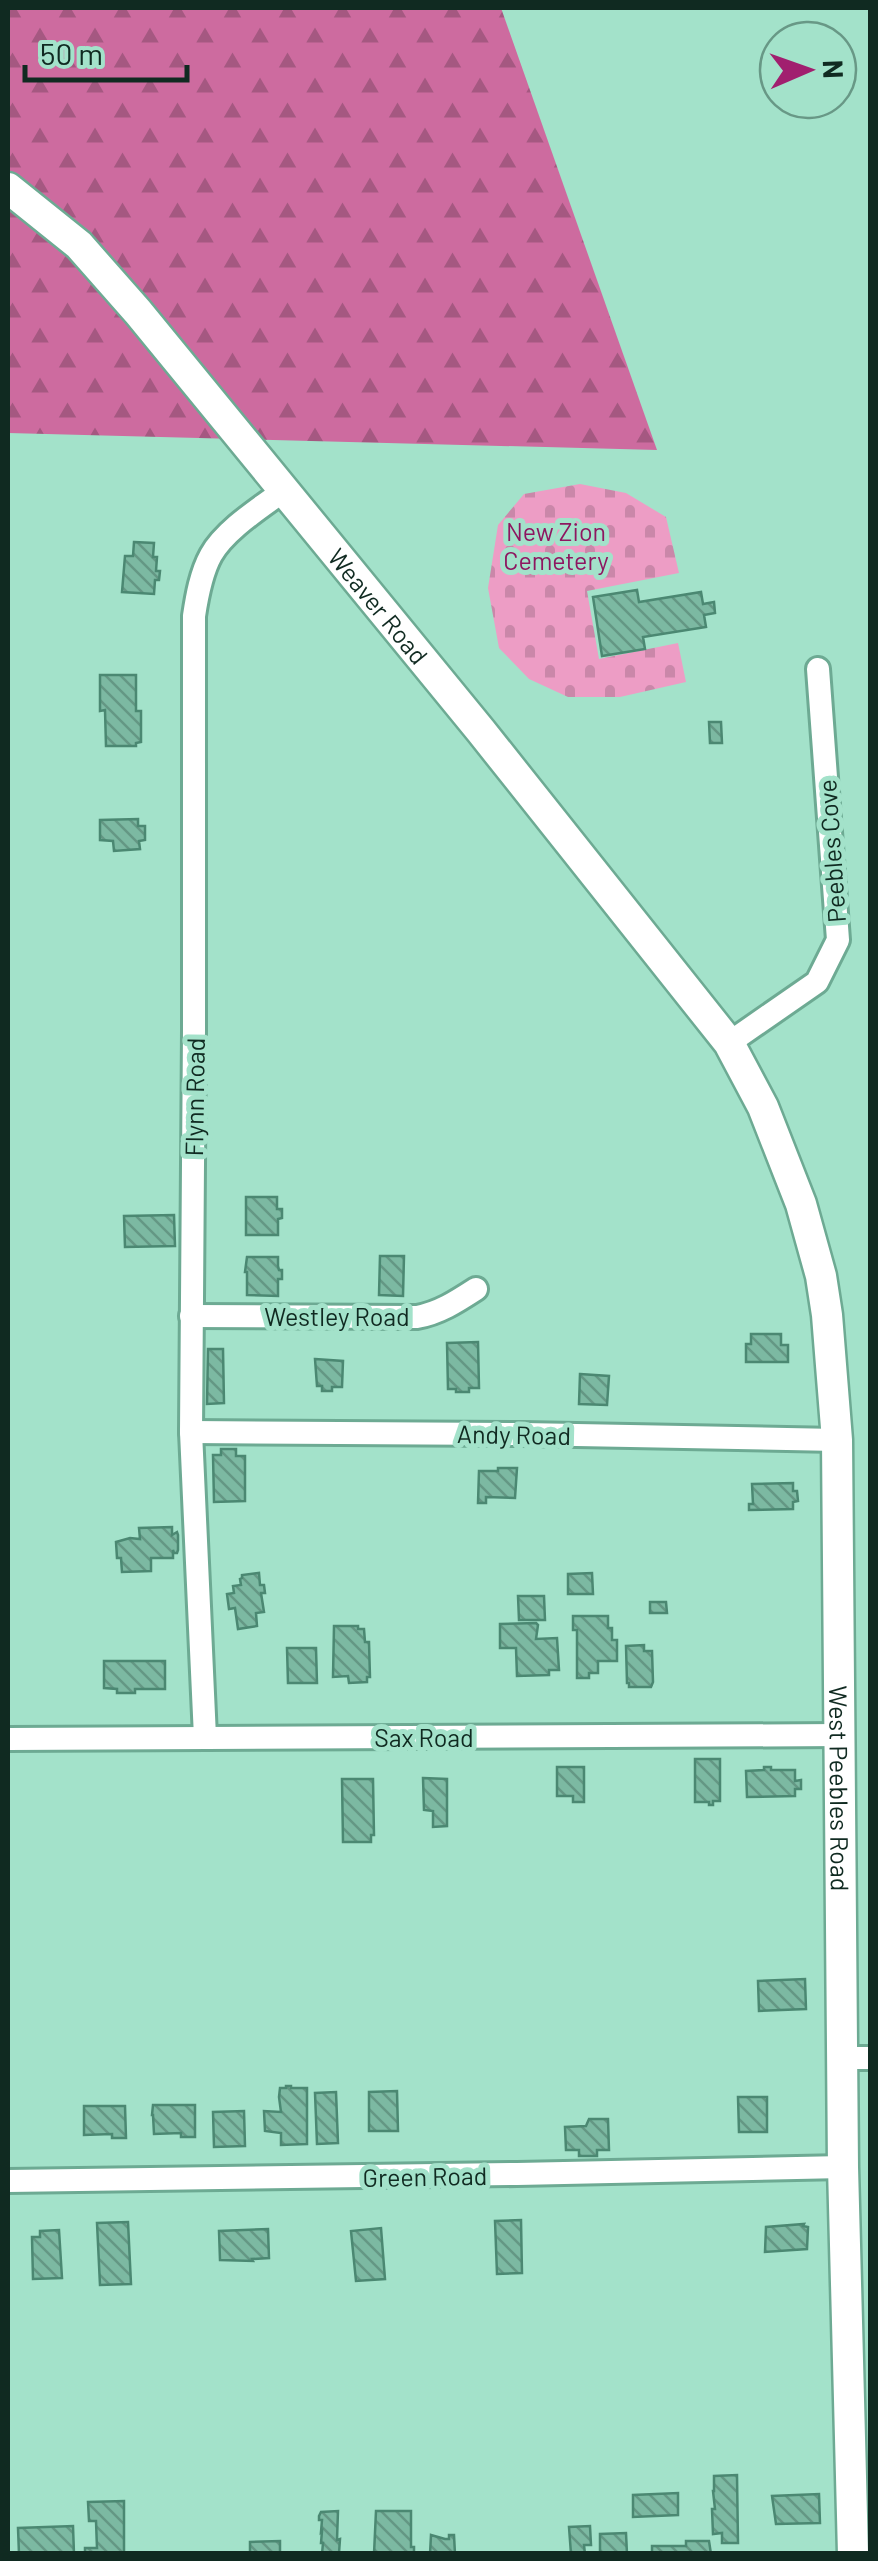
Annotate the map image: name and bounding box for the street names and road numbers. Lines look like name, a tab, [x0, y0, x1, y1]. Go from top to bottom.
street label: Weaver Road	[322, 542, 435, 670]
street label: Peebles Cove	[811, 778, 851, 924]
street label: Flynn Road	[178, 1037, 210, 1157]
street label: Westley Road	[264, 1301, 410, 1331]
street label: Andy Road	[457, 1418, 571, 1450]
street label: West Peebles Road	[824, 1685, 856, 1891]
street label: Sax Road	[374, 1722, 474, 1752]
street label: Green Road	[362, 2160, 488, 2192]

